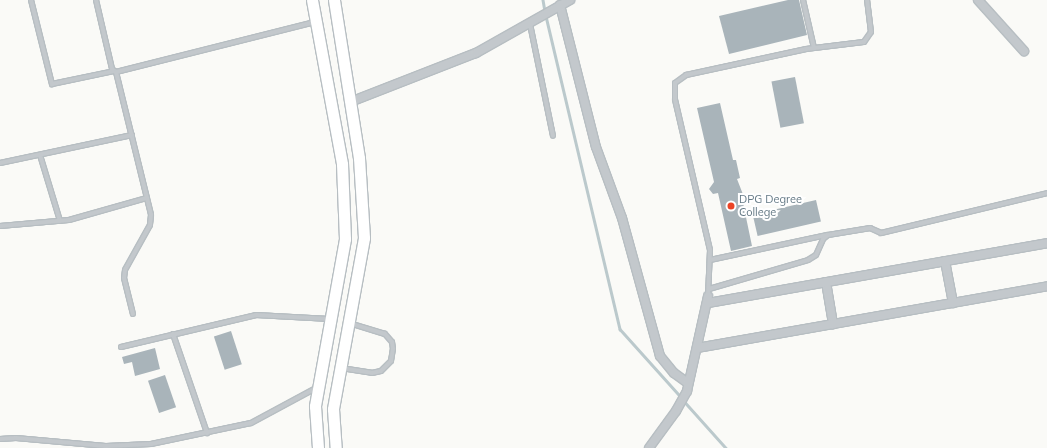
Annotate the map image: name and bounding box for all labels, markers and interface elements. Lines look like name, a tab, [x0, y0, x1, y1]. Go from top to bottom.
place label: DPG Degree College	[739, 193, 802, 219]
marker: DPG Degree College	[726, 201, 736, 211]

